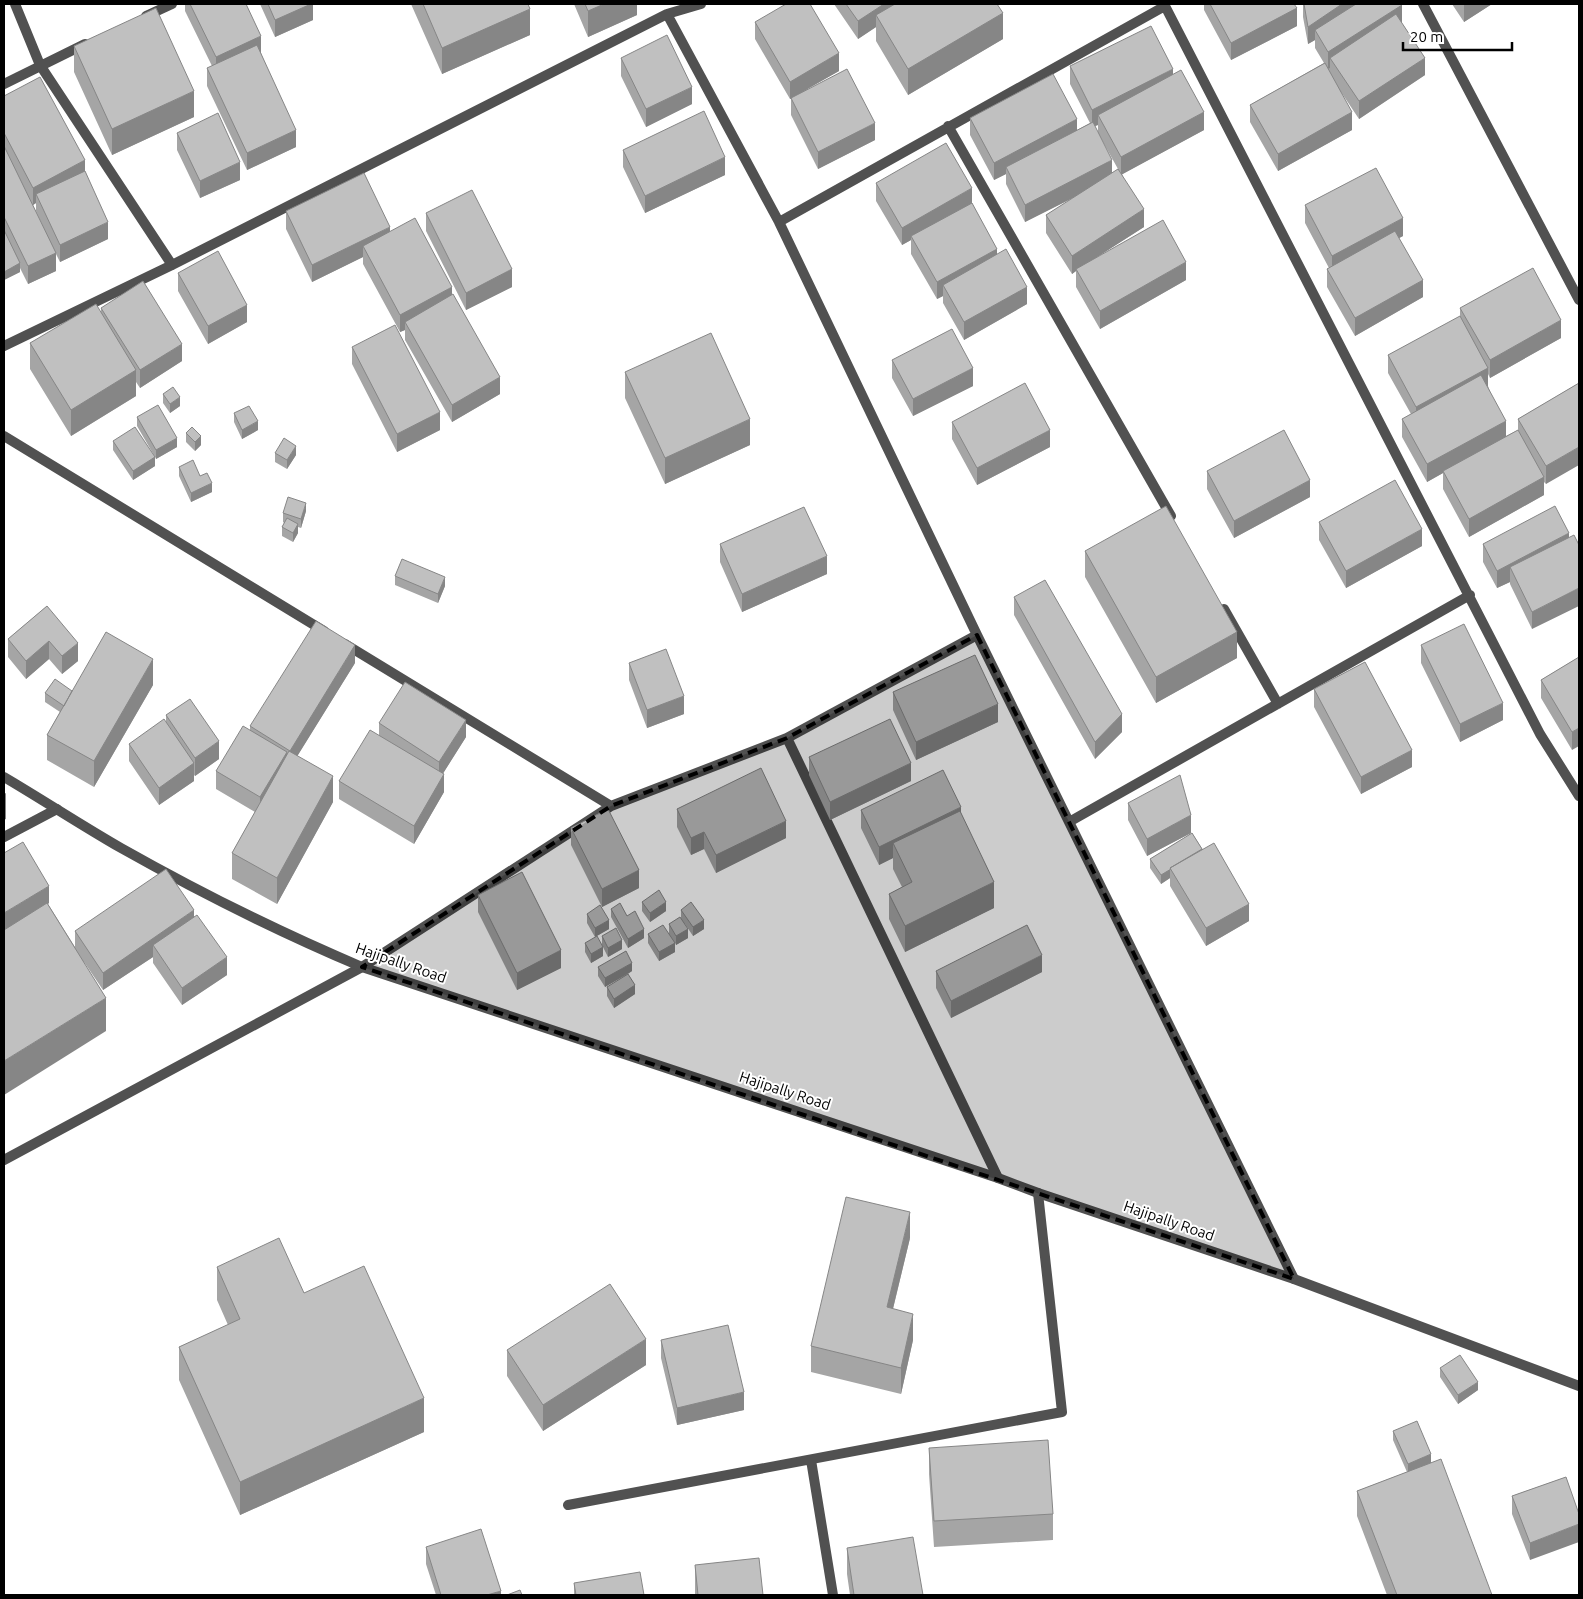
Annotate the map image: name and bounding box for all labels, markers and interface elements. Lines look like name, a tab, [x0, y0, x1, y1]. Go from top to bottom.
scale bar	[1403, 20, 1512, 52]
text: 20 m	[1410, 28, 1443, 45]
street label: Hajipally Road	[353, 939, 449, 986]
street label: Hajipally Road	[737, 1068, 833, 1113]
street label: Hajipally Road	[1121, 1197, 1217, 1244]

